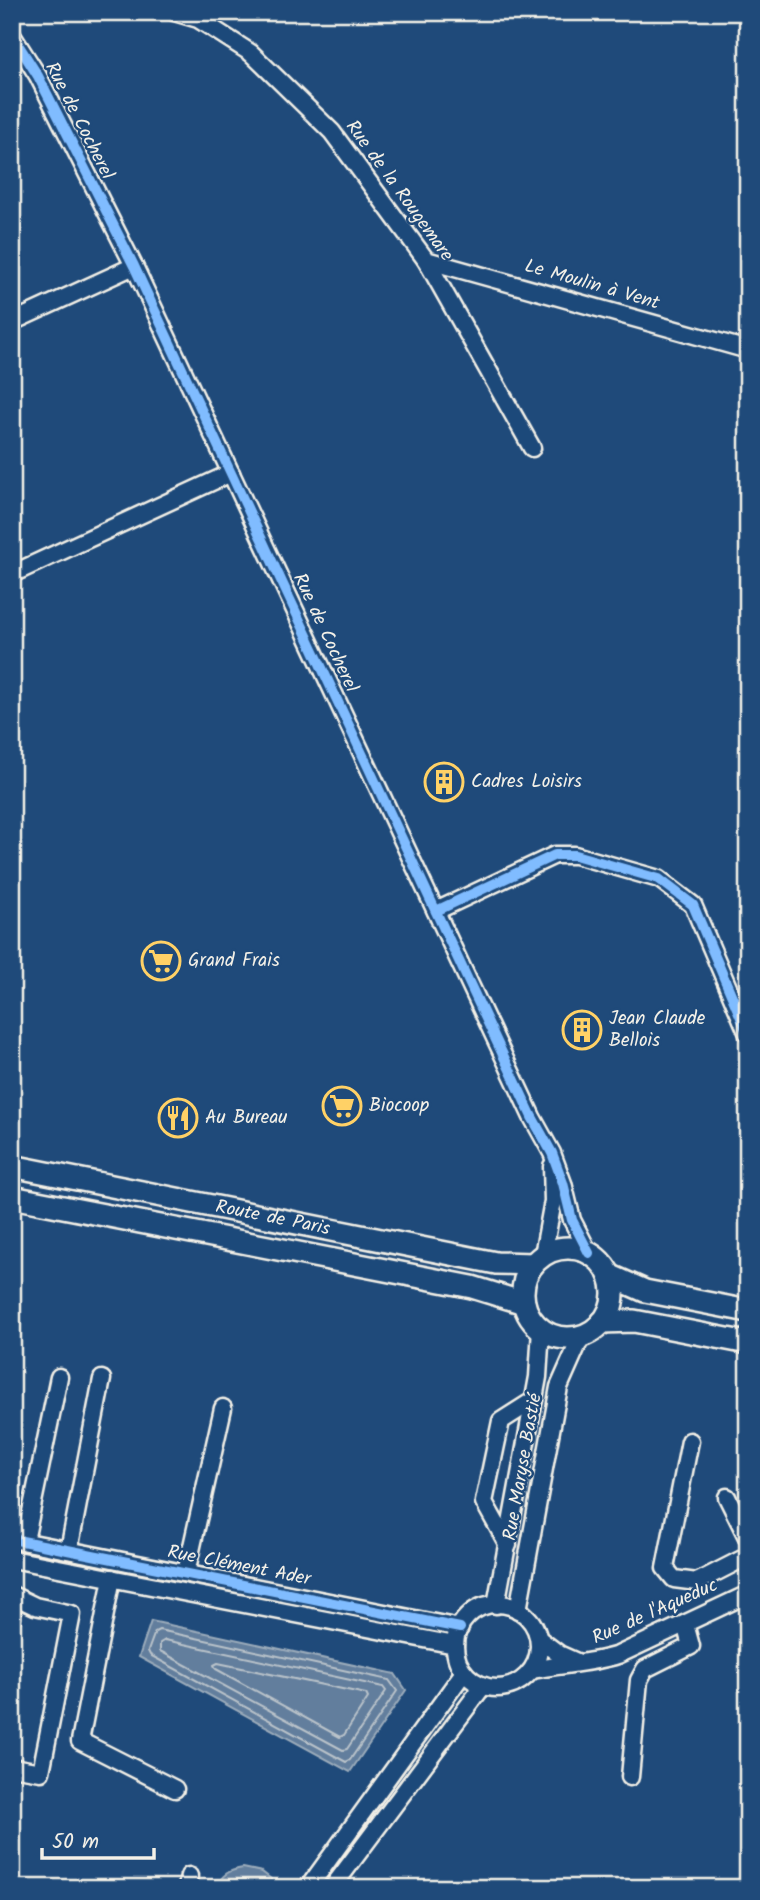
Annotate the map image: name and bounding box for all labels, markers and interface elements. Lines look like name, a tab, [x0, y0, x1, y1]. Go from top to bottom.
street label: Rue de Cocherel	[36, 57, 122, 185]
street label: Rue de la Rougemare	[337, 114, 461, 268]
street label: Le Moulin à Vent	[521, 251, 664, 319]
street label: Rue de Cocherel	[284, 568, 366, 698]
building icon: Cadres Loisirs	[423, 761, 465, 803]
place label: Cadres Loisirs	[471, 767, 582, 797]
supermarket icon: Grand Frais	[140, 940, 182, 982]
place label: Grand Frais	[188, 946, 280, 976]
place label: Jean Claude Bellois	[609, 1004, 706, 1056]
building icon: Jean Claude Bellois	[561, 1009, 603, 1051]
supermarket icon: Biocoop	[321, 1085, 363, 1127]
place label: Biocoop	[369, 1091, 429, 1121]
restaurant icon: Au Bureau	[157, 1097, 199, 1139]
place label: Au Bureau	[205, 1103, 287, 1133]
street label: Route de Paris	[213, 1192, 333, 1244]
street label: Rue Maryse Bastié	[495, 1390, 551, 1543]
street label: Rue Clément Ader	[165, 1537, 315, 1595]
street label: Rue de l'Aqueduc	[587, 1571, 723, 1653]
scale bar	[42, 1816, 154, 1860]
text: 50 m	[52, 1826, 99, 1859]

